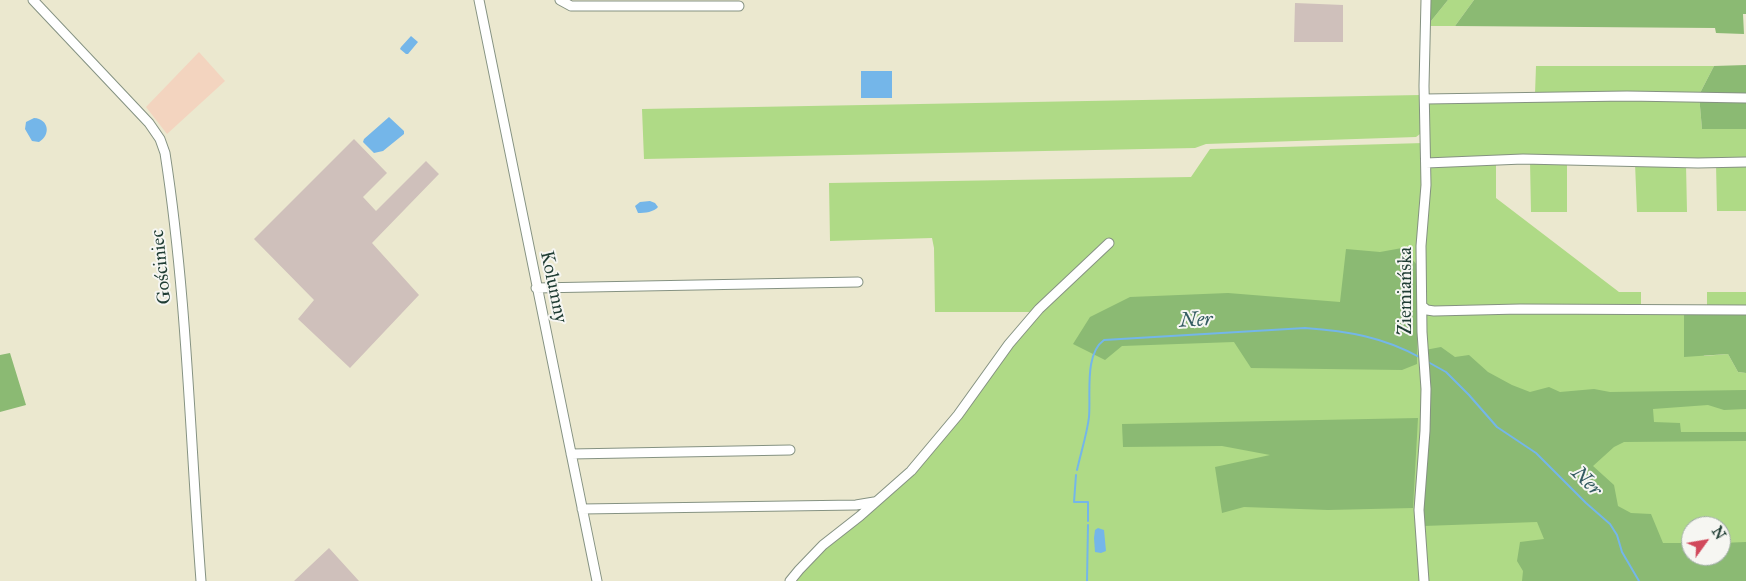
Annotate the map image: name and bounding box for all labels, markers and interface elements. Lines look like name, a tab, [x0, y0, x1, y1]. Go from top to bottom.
street label: Gościniec	[147, 228, 177, 306]
street label: Ziemiańska	[1395, 247, 1417, 335]
street label: Kolumny	[534, 249, 572, 325]
water label: Ner	[1179, 308, 1213, 334]
water label: Ner	[1566, 462, 1606, 502]
north arrow	[1681, 516, 1731, 566]
text: N	[1708, 524, 1729, 543]

